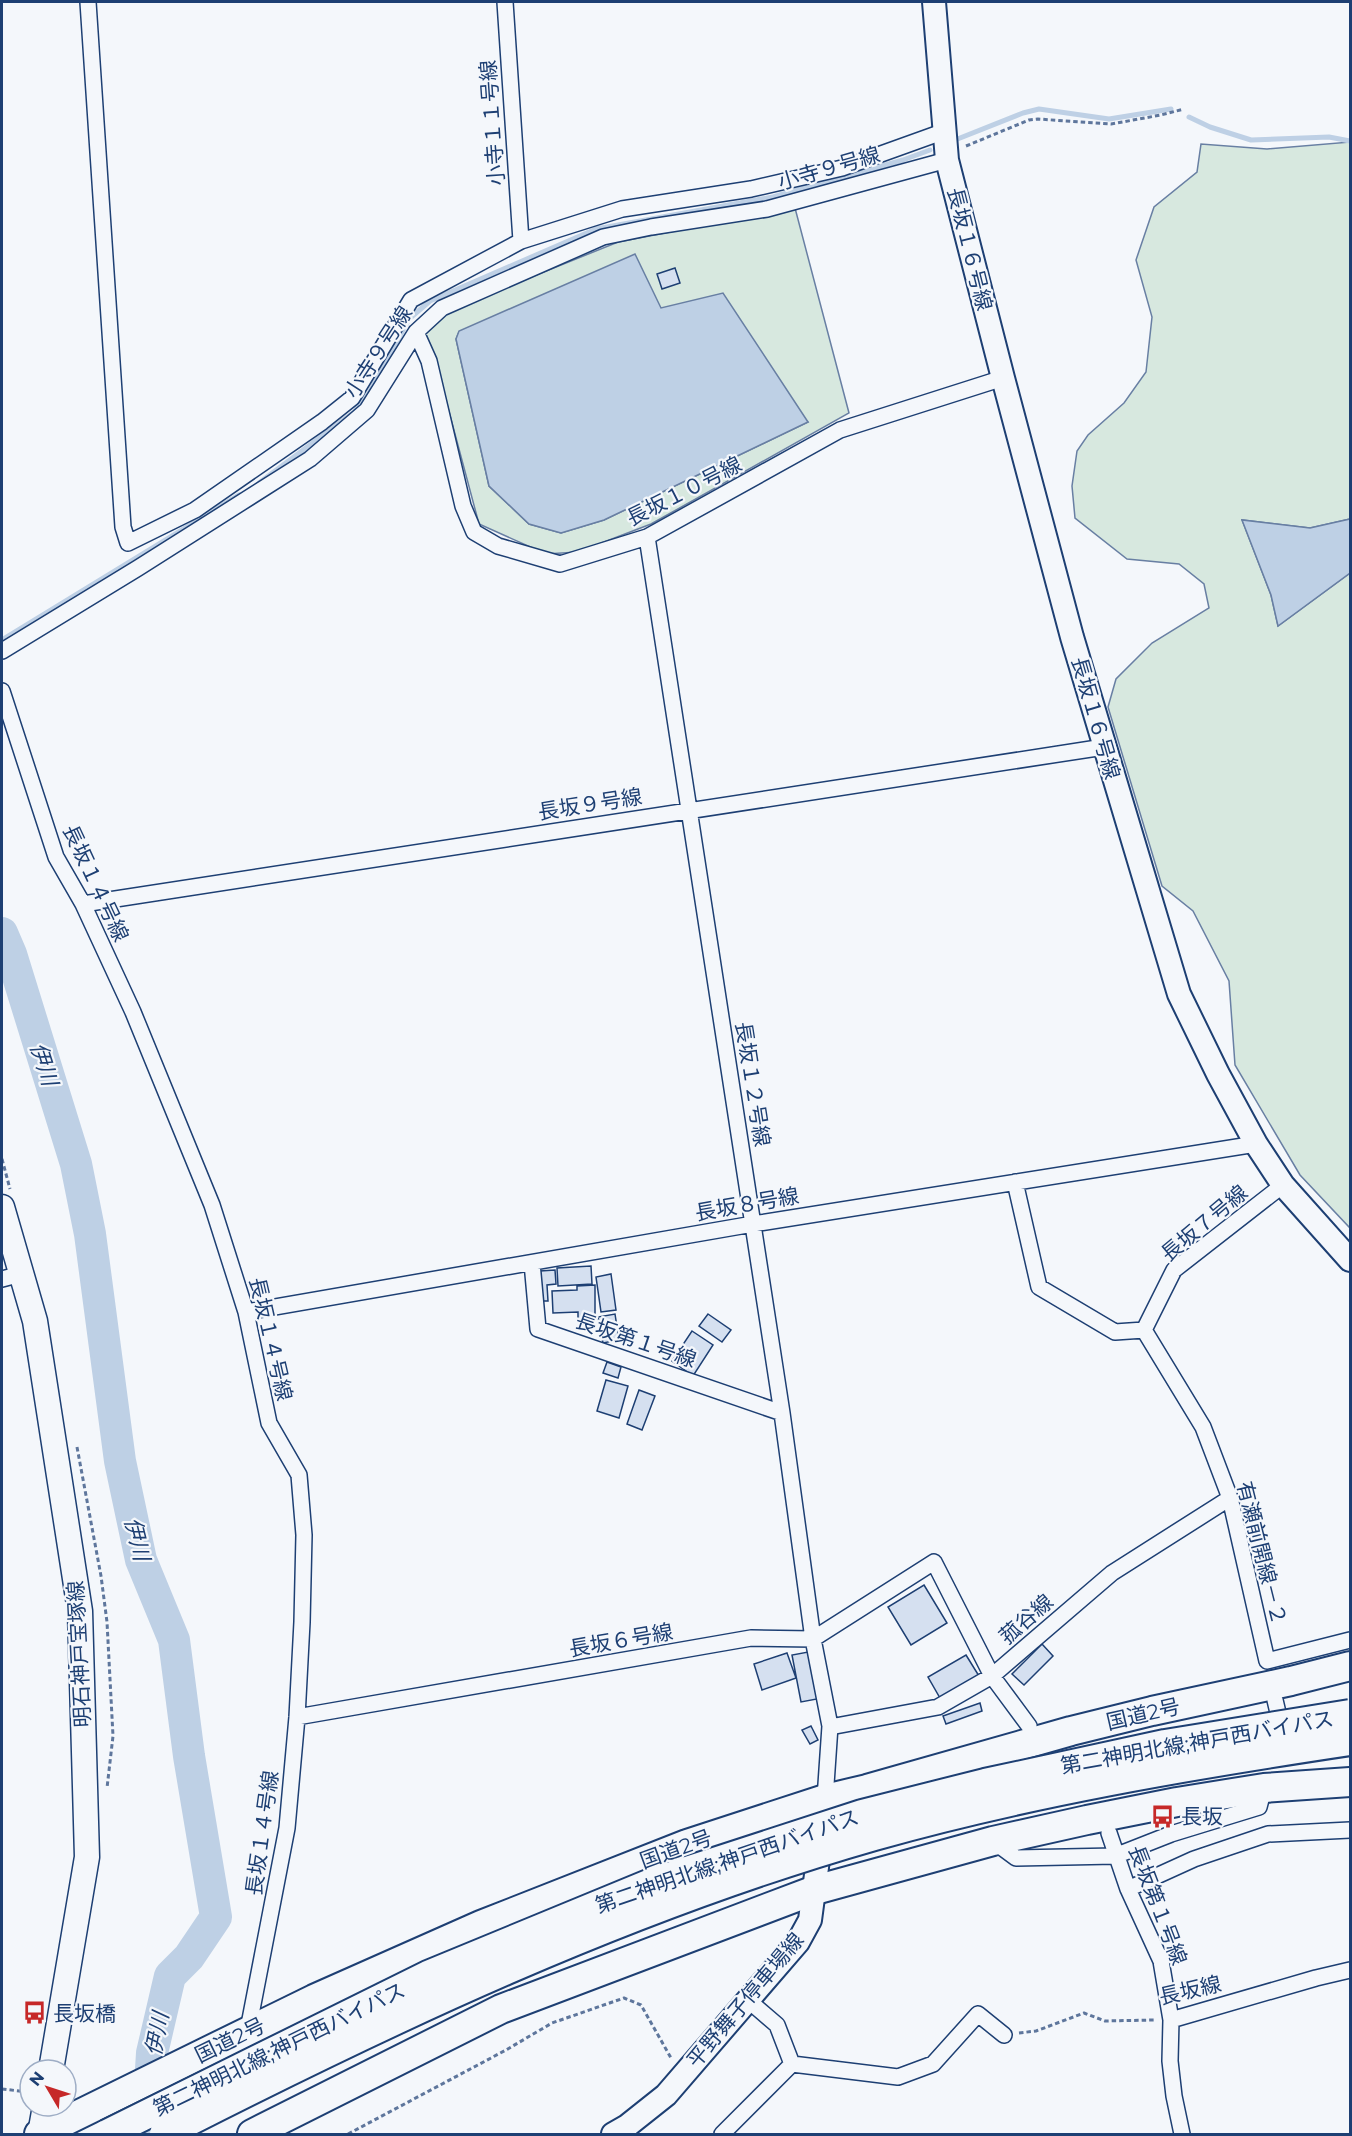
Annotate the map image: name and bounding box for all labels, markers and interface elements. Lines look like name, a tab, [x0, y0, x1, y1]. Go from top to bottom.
street label: 小寺１１号線	[475, 59, 509, 187]
street label: 小寺９号線	[775, 142, 883, 194]
street label: 長坂１６号線	[943, 185, 997, 313]
street label: 小寺９号線	[339, 301, 417, 403]
street label: 長坂１０号線	[622, 451, 746, 531]
street label: 長坂１６号線	[1067, 654, 1125, 782]
street label: 長坂９号線	[536, 783, 644, 825]
street label: 長坂１４号線	[58, 821, 134, 945]
street label: 長坂１２号線	[731, 1020, 775, 1148]
water label: 伊川	[24, 1039, 64, 1091]
street label: 長坂７号線	[1156, 1180, 1252, 1266]
street label: 長坂８号線	[693, 1183, 801, 1225]
street label: 長坂１４号線	[245, 1275, 297, 1403]
street label: 長坂第１号線	[572, 1308, 700, 1372]
street label: 有瀬前開線－２	[1232, 1479, 1292, 1627]
water label: 伊川	[119, 1514, 156, 1566]
street label: 明石神戸宝塚線	[63, 1580, 95, 1728]
street label: 菰谷線	[994, 1589, 1058, 1649]
street label: 長坂６号線	[567, 1619, 675, 1661]
street label: 国道2号	[1104, 1693, 1182, 1735]
street label: 第二神明北線;神戸西バイパス	[1058, 1706, 1336, 1778]
street label: 長坂１４号線	[241, 1769, 283, 1897]
bus stop icon: 長坂	[1150, 1803, 1176, 1829]
street label: 第二神明北線;神戸西バイパス	[592, 1804, 862, 1918]
place label: 長坂	[1181, 1804, 1223, 1829]
street label: 国道2号	[637, 1824, 715, 1874]
street label: 長坂第１号線	[1124, 1842, 1192, 1968]
street label: 平野舞子停車場線	[681, 1928, 809, 2072]
street label: 長坂線	[1156, 1971, 1224, 2009]
street label: 第二神明北線;神戸西バイパス	[149, 1977, 409, 2121]
bus stop icon: 長坂橋	[22, 2000, 48, 2026]
place label: 長坂橋	[53, 2001, 116, 2026]
water label: 伊川	[140, 2008, 175, 2058]
street label: 国道2号	[191, 2012, 269, 2068]
north arrow	[18, 2058, 78, 2118]
text: N	[25, 2068, 48, 2090]

